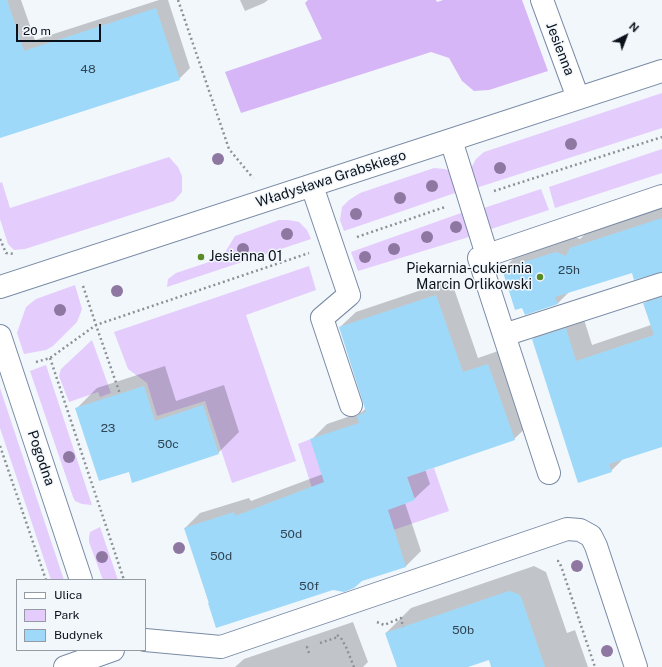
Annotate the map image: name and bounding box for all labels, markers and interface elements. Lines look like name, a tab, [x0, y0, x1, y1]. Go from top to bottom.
scale bar	[18, 16, 103, 42]
north arrow	[606, 16, 646, 56]
street label: Jesienna	[542, 20, 578, 78]
text: N	[627, 20, 641, 34]
text: 20 m	[23, 24, 51, 38]
house number: 48	[80, 62, 96, 76]
street label: Władysława Grabskiego	[254, 147, 408, 211]
place label: Jesienna 01	[209, 249, 282, 265]
marker: Jesienna 01	[196, 252, 206, 262]
place label: Piekarnia-cukiernia Marcin Orlikowski	[406, 261, 532, 294]
house number: 25h	[558, 263, 580, 277]
marker: Piekarnia-cukiernia Marcin Orlikowski	[535, 272, 545, 282]
house number: 23	[101, 421, 115, 435]
street label: Pogodna	[24, 428, 58, 488]
house number: 50c	[157, 437, 179, 451]
house number: 50d	[280, 527, 302, 541]
house number: 50d	[210, 549, 232, 563]
legend	[16, 579, 146, 651]
house number: 50f	[299, 579, 319, 593]
text: Ulica	[54, 588, 82, 602]
text: Park	[54, 608, 80, 622]
house number: 50b	[452, 623, 474, 637]
text: Budynek	[54, 628, 103, 642]

